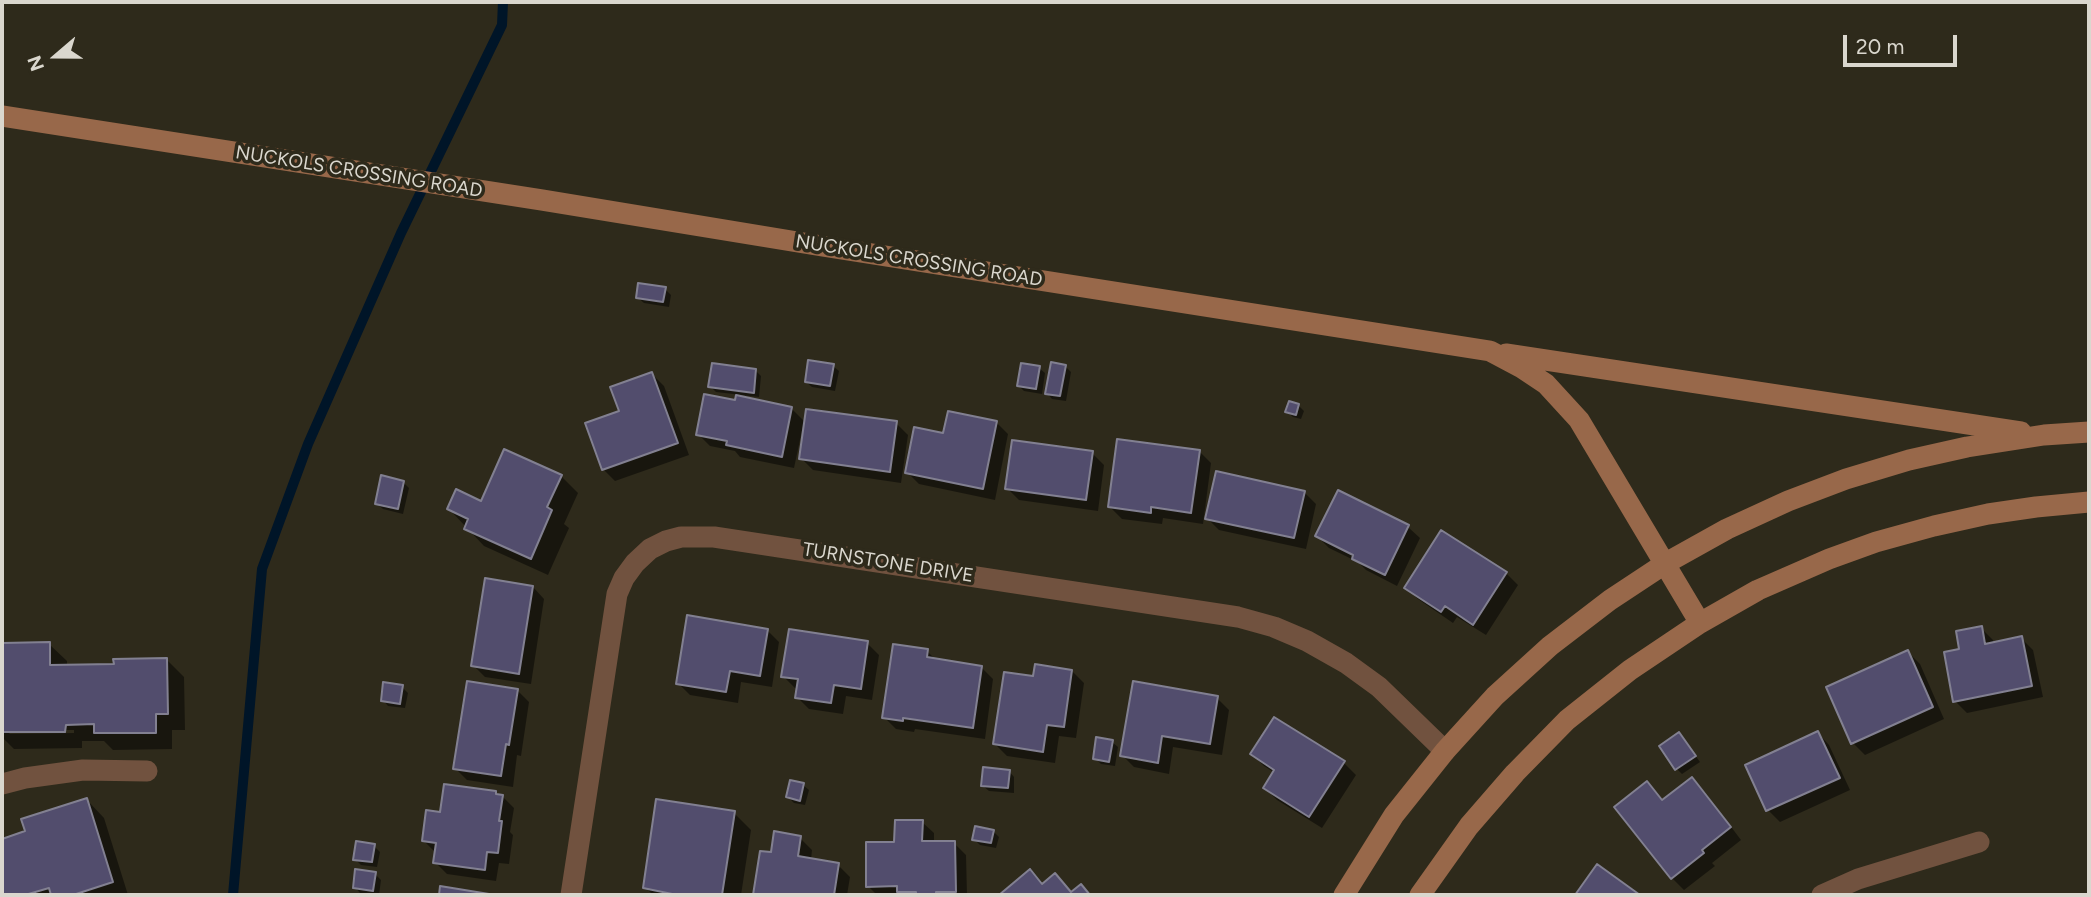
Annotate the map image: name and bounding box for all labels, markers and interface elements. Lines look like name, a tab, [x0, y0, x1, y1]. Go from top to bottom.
north arrow	[21, 21, 91, 91]
scale bar	[1846, 21, 1960, 65]
text: 20 m	[1856, 34, 1904, 59]
text: N	[22, 53, 49, 74]
street label: NUCKOLS CROSSING ROAD	[234, 141, 484, 203]
street label: NUCKOLS CROSSING ROAD	[794, 230, 1044, 292]
street label: TURNSTONE DRIVE	[801, 538, 975, 588]

